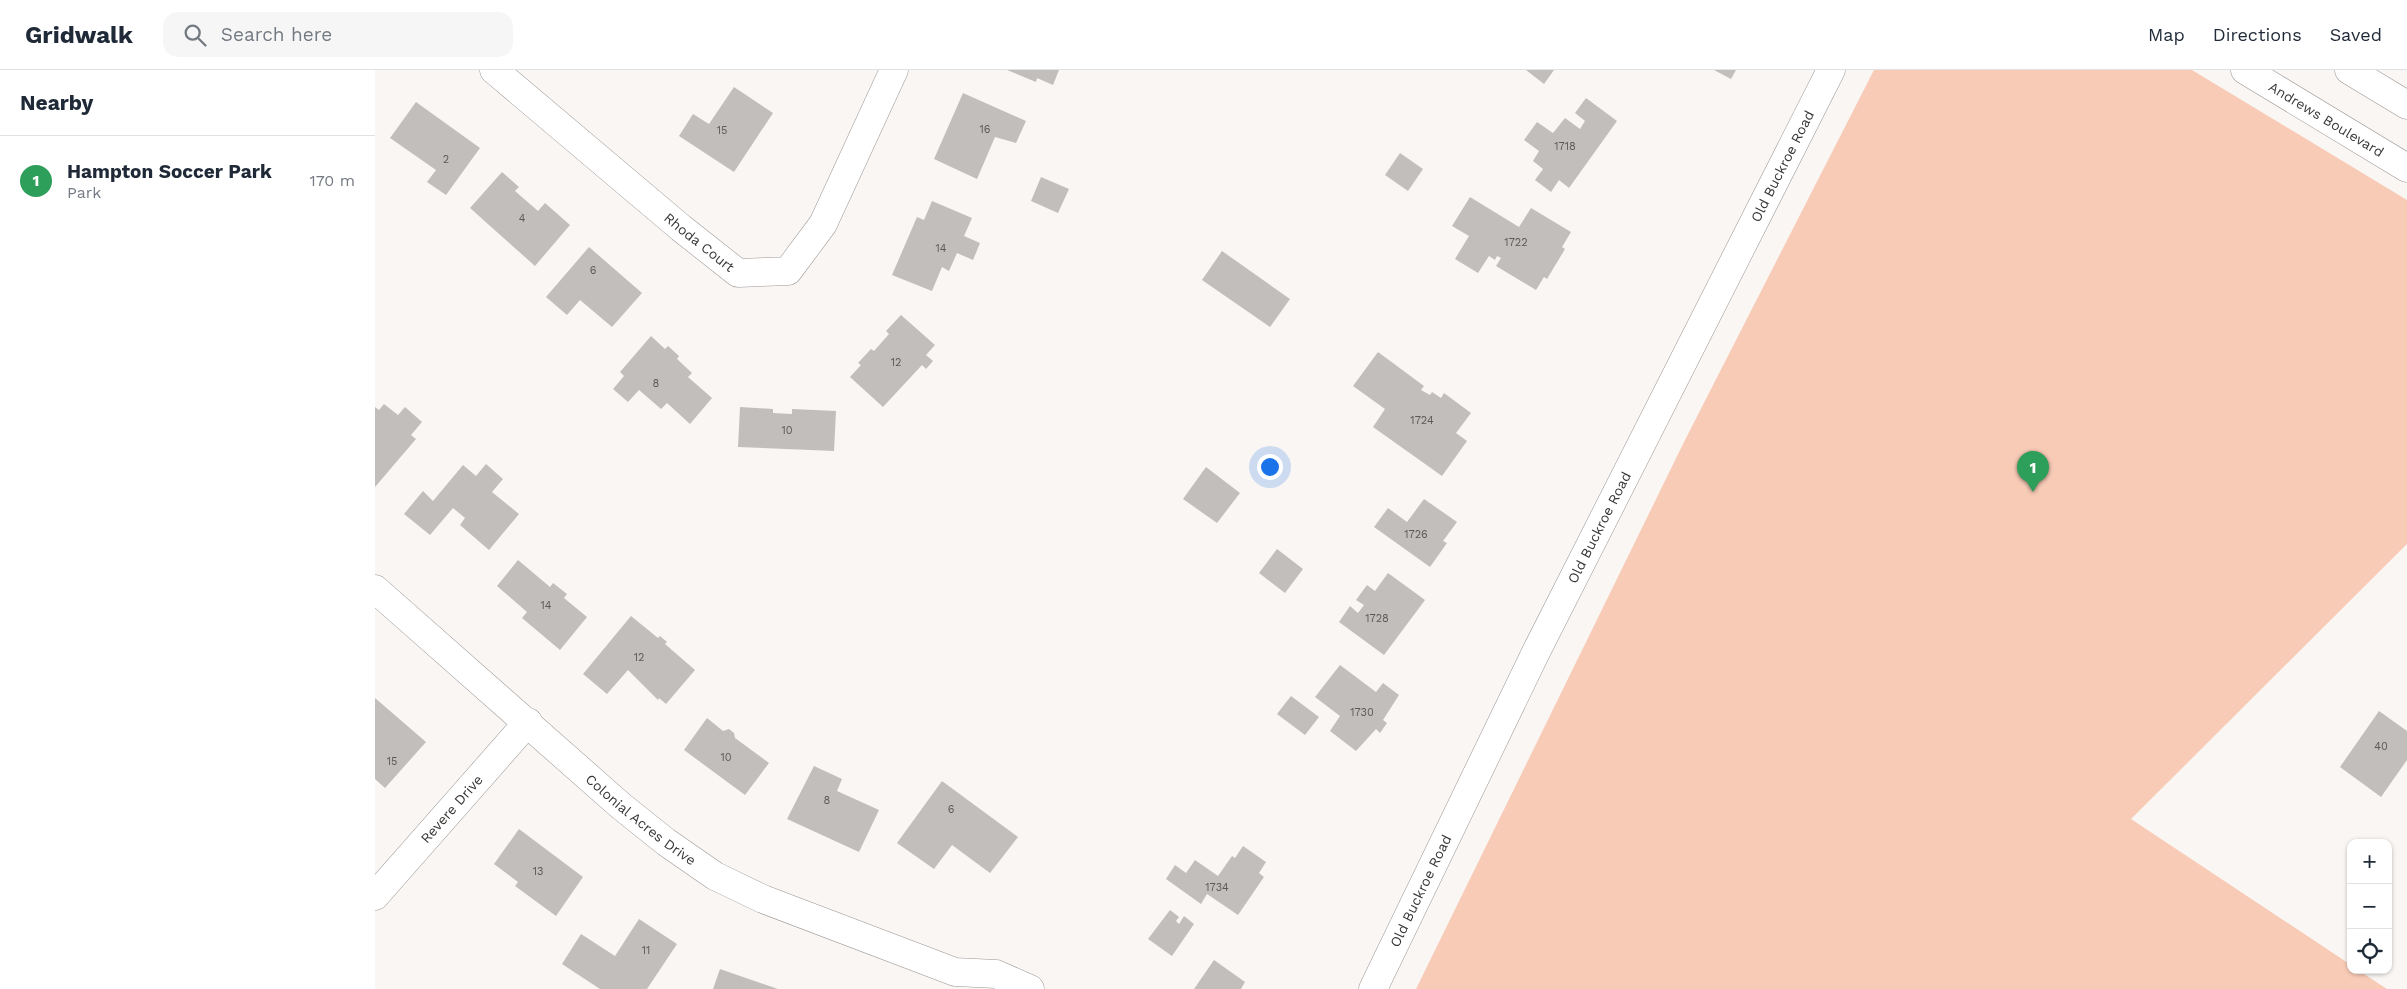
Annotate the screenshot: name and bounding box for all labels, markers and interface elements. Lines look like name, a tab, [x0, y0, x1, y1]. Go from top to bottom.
search box	[163, 12, 513, 57]
text: Gridwalk	[25, 21, 133, 49]
icon: search	[181, 21, 209, 49]
text: Search here	[221, 23, 332, 46]
text: Map	[2148, 24, 2185, 45]
text: Directions	[2213, 24, 2302, 45]
text: Saved	[2330, 24, 2382, 45]
street label: Andrews Boulevard	[2266, 78, 2387, 160]
text: Nearby	[20, 90, 93, 115]
street label: Old Buckroe Road	[1747, 108, 1817, 225]
house number: 16	[980, 123, 991, 136]
house number: 15	[717, 124, 727, 137]
house number: 1718	[1554, 140, 1576, 153]
house number: 2	[443, 153, 449, 166]
text: Hampton Soccer Park	[67, 160, 272, 183]
text: 1	[33, 171, 39, 190]
text: 170 m	[309, 171, 355, 190]
text: Park	[67, 183, 101, 202]
street label: Rhoda Court	[661, 209, 738, 275]
house number: 4	[519, 212, 526, 225]
house number: 1722	[1504, 236, 1528, 249]
house number: 14	[935, 242, 947, 255]
house number: 6	[590, 264, 597, 277]
house number: 12	[891, 356, 901, 369]
house number: 8	[653, 377, 660, 390]
house number: 1724	[1410, 414, 1434, 427]
house number: 10	[781, 424, 793, 437]
pin: 1	[2017, 451, 2049, 492]
your location	[1257, 454, 1283, 480]
street label: Old Buckroe Road	[1564, 469, 1634, 586]
house number: 1726	[1404, 528, 1428, 541]
house number: 14	[540, 599, 552, 612]
house number: 1728	[1365, 612, 1389, 625]
house number: 12	[634, 651, 644, 664]
house number: 1730	[1350, 706, 1374, 719]
house number: 40	[2374, 740, 2388, 753]
house number: 10	[720, 751, 732, 764]
house number: 15	[387, 755, 397, 768]
street label: Revere Drive	[417, 771, 486, 846]
street label: Colonial Acres Drive	[582, 771, 699, 868]
house number: 8	[824, 794, 831, 807]
house number: 6	[948, 803, 955, 816]
street label: Old Buckroe Road	[1387, 832, 1454, 950]
map controls	[2347, 839, 2392, 974]
button: +	[2347, 839, 2392, 884]
house number: 13	[533, 865, 543, 878]
house number: 1734	[1205, 881, 1229, 894]
button: −	[2347, 884, 2392, 929]
button: locate	[2347, 929, 2392, 974]
house number: 11	[642, 944, 650, 957]

